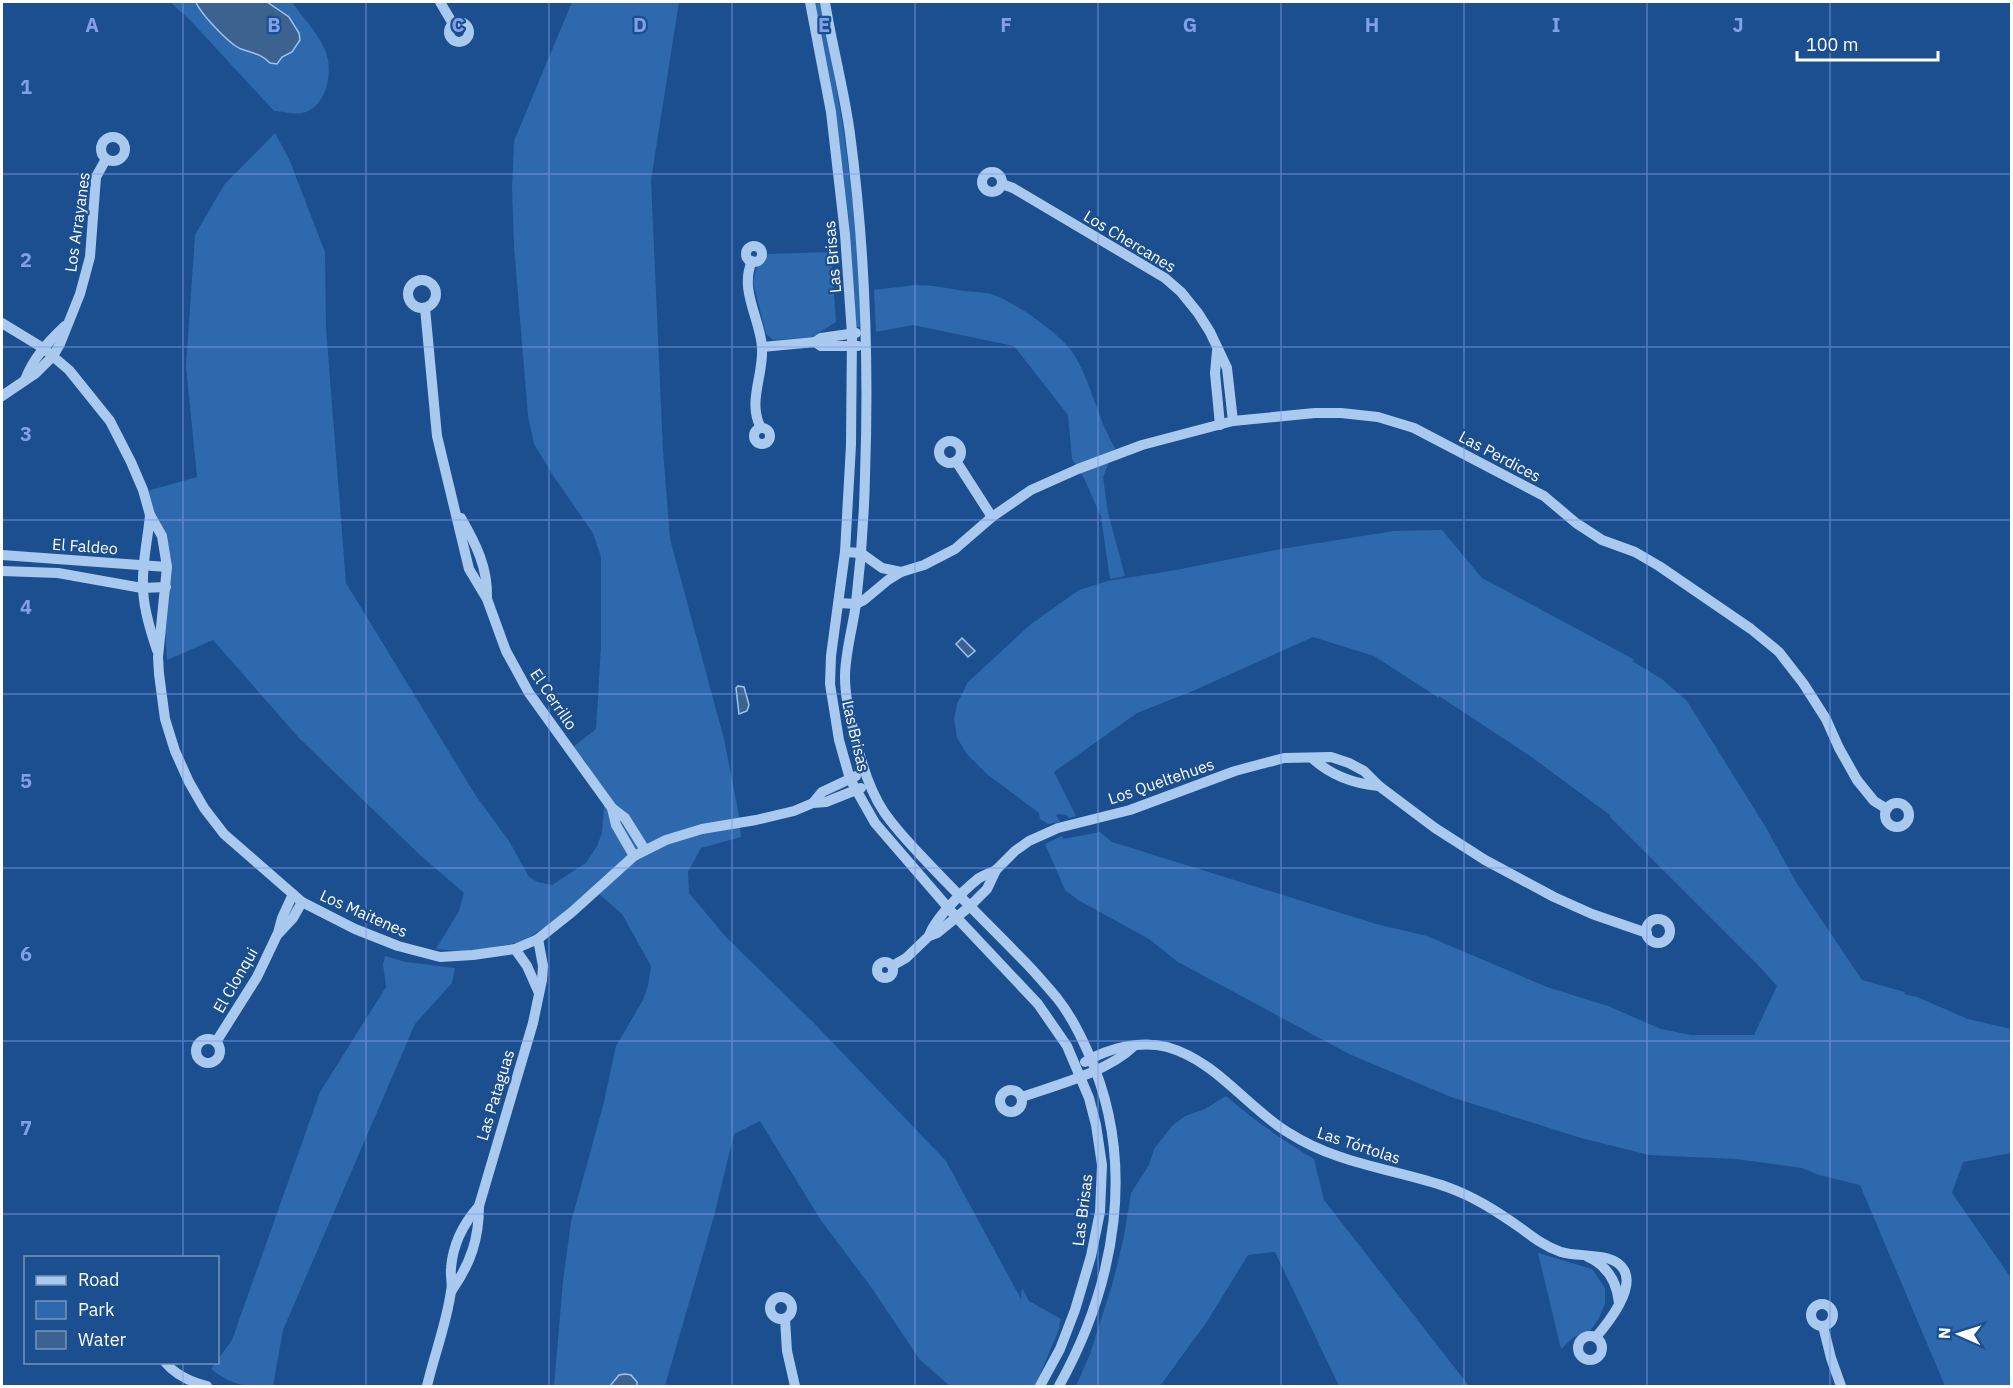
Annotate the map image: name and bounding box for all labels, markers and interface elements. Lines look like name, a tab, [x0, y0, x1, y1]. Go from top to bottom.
text: A	[85, 11, 99, 38]
text: B	[267, 11, 281, 38]
text: C	[451, 11, 465, 38]
text: D	[633, 11, 647, 38]
text: E	[818, 11, 830, 38]
text: F	[1000, 11, 1012, 38]
text: G	[1183, 11, 1197, 38]
text: H	[1365, 11, 1379, 38]
text: I	[1552, 11, 1560, 38]
text: J	[1732, 11, 1744, 38]
scale bar	[1797, 24, 1938, 62]
text: 100 m	[1806, 33, 1858, 56]
text: 1	[20, 73, 32, 100]
street label: Los Arrayanes	[60, 171, 94, 273]
street label: Los Chercanes	[1080, 206, 1180, 276]
street label: Las Brisas	[819, 220, 845, 294]
text: 2	[20, 246, 32, 273]
text: 3	[20, 420, 32, 447]
street label: Las Perdices	[1456, 426, 1544, 486]
street label: El Faldeo	[52, 534, 118, 558]
text: 4	[20, 593, 32, 620]
street label: El Cerrillo	[526, 665, 582, 733]
street label: Las Brisas	[838, 698, 874, 774]
street label: Los Queltehues	[1105, 753, 1217, 809]
text: 5	[20, 767, 32, 794]
street label: Los Maitenes	[317, 885, 411, 941]
text: 6	[20, 940, 32, 967]
street label: El Clonqui	[208, 944, 262, 1016]
street label: Las Pataguas	[472, 1047, 518, 1143]
text: 7	[20, 1114, 32, 1141]
street label: Las Tórtolas	[1315, 1122, 1403, 1168]
street label: Las Brisas	[1068, 1173, 1096, 1247]
legend	[24, 1256, 219, 1364]
text: Road	[78, 1268, 119, 1291]
text: Park	[78, 1298, 115, 1321]
north arrow	[1929, 1304, 1989, 1364]
text: N	[1934, 1327, 1954, 1340]
text: Water	[78, 1328, 127, 1351]

